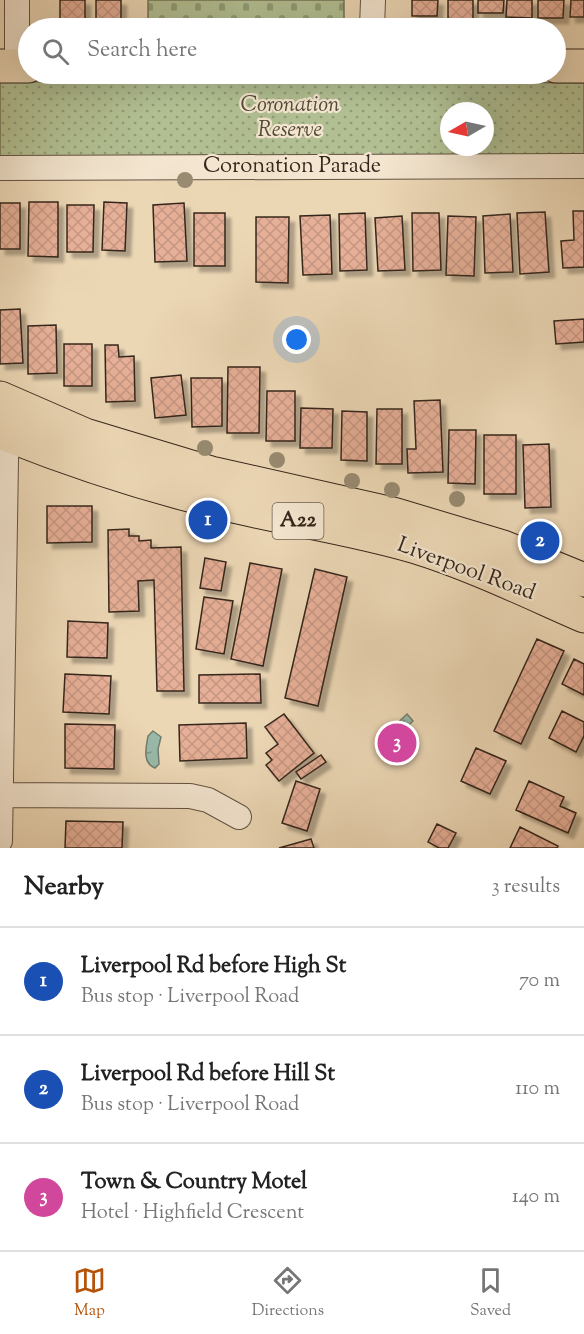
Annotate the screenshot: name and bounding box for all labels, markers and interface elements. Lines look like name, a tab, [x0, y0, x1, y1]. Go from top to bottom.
search box	[18, 18, 566, 84]
icon: search	[39, 35, 72, 68]
text: Search here	[87, 35, 197, 67]
park label: Coronation Reserve	[241, 90, 340, 147]
north arrow	[440, 102, 494, 156]
street label: Coronation Parade	[203, 151, 381, 183]
your location	[282, 325, 311, 354]
pin: 1	[188, 498, 228, 542]
road number: A22	[272, 503, 324, 539]
pin: 2	[520, 518, 560, 564]
street label: Liverpool Road	[392, 530, 540, 610]
pin: 3	[378, 720, 416, 766]
text: Nearby	[24, 869, 104, 906]
text: 3 results	[491, 873, 560, 902]
text: Liverpool Rd before High St	[81, 951, 346, 983]
text: 1	[40, 967, 47, 996]
text: 70 m	[519, 967, 560, 996]
text: Bus stop · Liverpool Road	[81, 983, 299, 1012]
text: Liverpool Rd before Hill St	[81, 1059, 335, 1091]
text: 2	[39, 1075, 48, 1104]
text: 110 m	[515, 1075, 560, 1104]
text: Bus stop · Liverpool Road	[81, 1091, 299, 1120]
text: Town & Country Motel	[81, 1167, 307, 1199]
text: 3	[39, 1183, 48, 1212]
text: 140 m	[512, 1183, 560, 1212]
text: Hotel · Highfield Crescent	[81, 1199, 304, 1228]
tab: Map	[73, 1264, 106, 1323]
tab: Directions	[252, 1264, 324, 1323]
tab: Saved	[470, 1264, 511, 1323]

